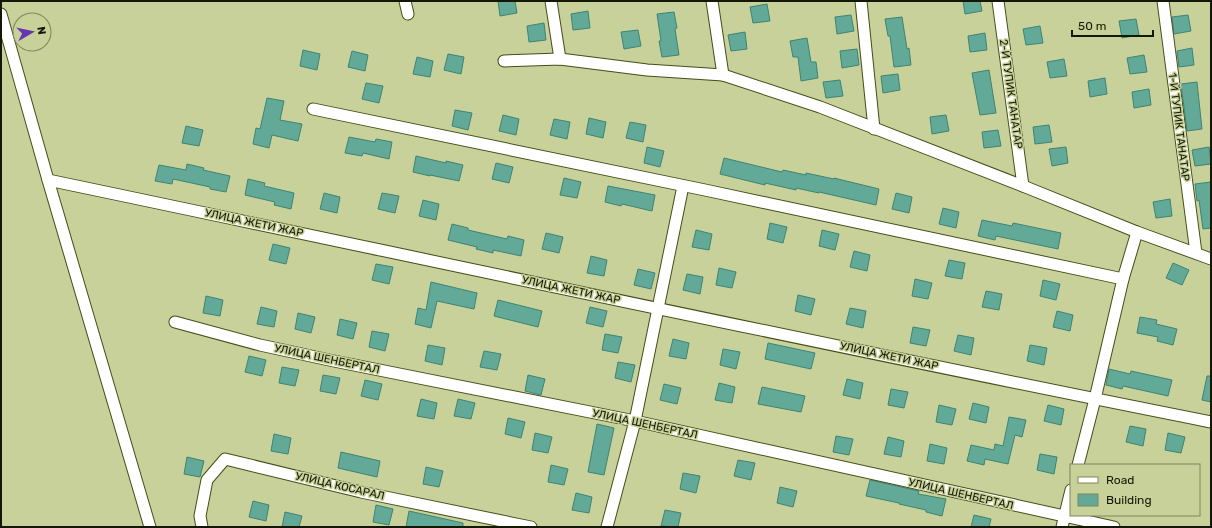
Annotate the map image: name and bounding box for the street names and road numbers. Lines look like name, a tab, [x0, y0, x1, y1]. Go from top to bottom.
street label: 2-Й ТУПИК ТАНАТАР	[997, 38, 1025, 150]
street label: 1-Й ТУПИК ТАНАТАР	[1166, 72, 1192, 182]
street label: УЛИЦА ЖЕТИ ЖАР	[204, 206, 304, 240]
street label: УЛИЦА ЖЕТИ ЖАР	[521, 273, 621, 307]
street label: УЛИЦА ЖЕТИ ЖАР	[839, 339, 939, 373]
street label: УЛИЦА ШЕНБЕРТАЛ	[273, 341, 381, 377]
street label: УЛИЦА ШЕНБЕРТАЛ	[591, 406, 699, 442]
street label: УЛИЦА КОСАРАЛ	[294, 469, 386, 503]
street label: УЛИЦА ШЕНБЕРТАЛ	[907, 476, 1015, 512]

